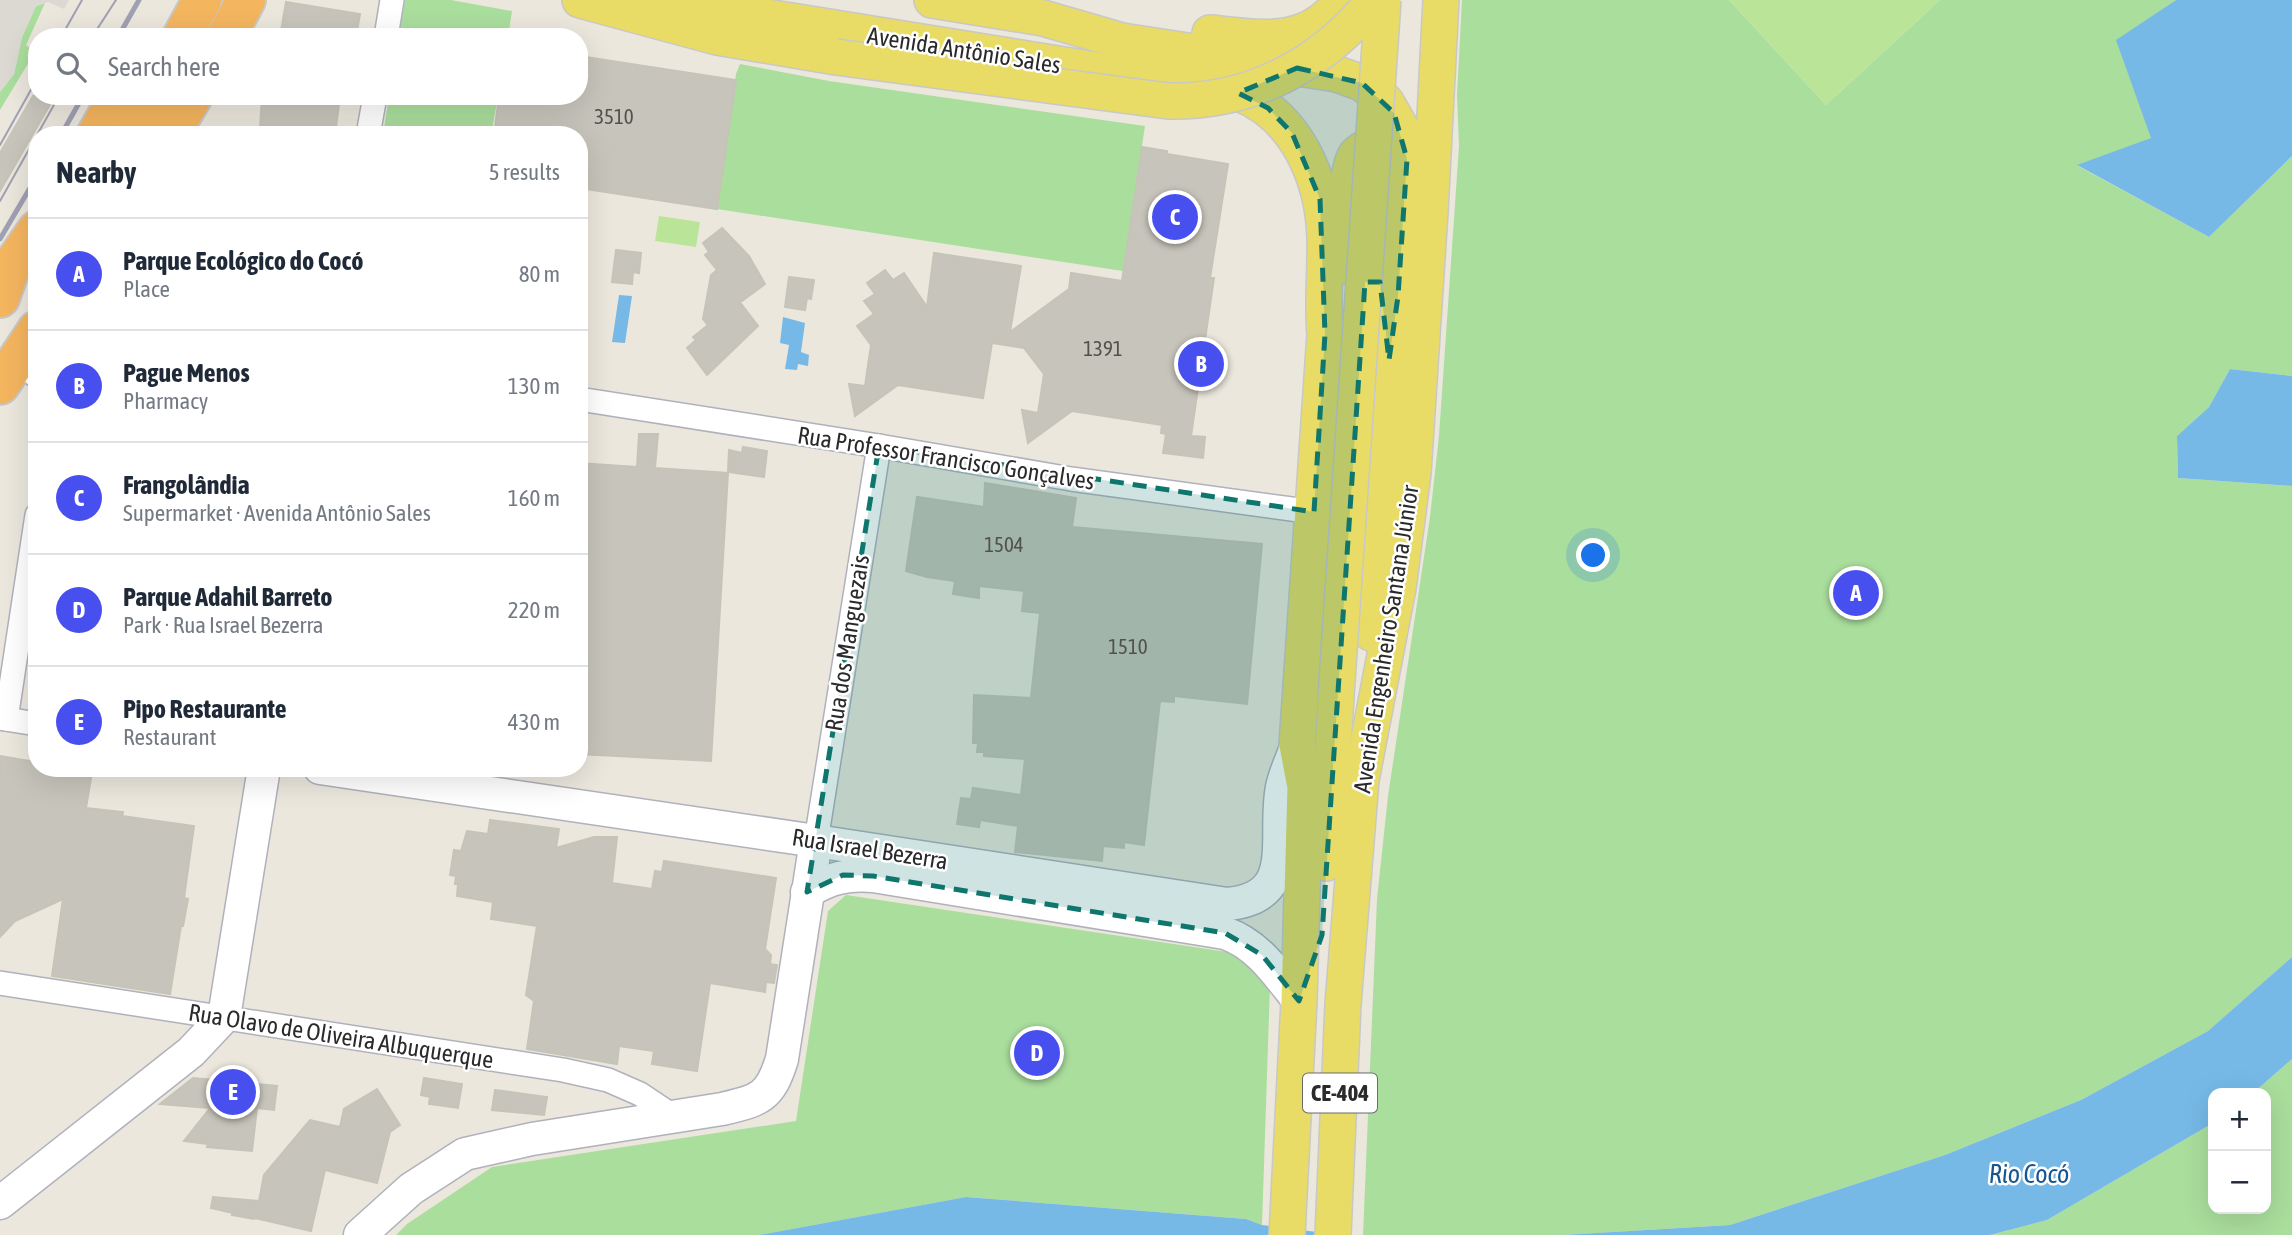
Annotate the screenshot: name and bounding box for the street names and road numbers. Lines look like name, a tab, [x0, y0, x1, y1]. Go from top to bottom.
street label: Avenida Antônio Sales	[866, 21, 1062, 79]
street label: Rua Professor Francisco Gonçalves	[796, 421, 1096, 495]
street label: Avenida Engenheiro Santana Júnior	[1348, 482, 1424, 795]
street label: Rua dos Manguezais	[820, 553, 874, 733]
street label: Rua Israel Bezerra	[790, 823, 950, 875]
street label: Rua Olavo de Oliveira Albuquerque	[187, 999, 495, 1073]
road number: CE-404	[1303, 1074, 1377, 1112]

